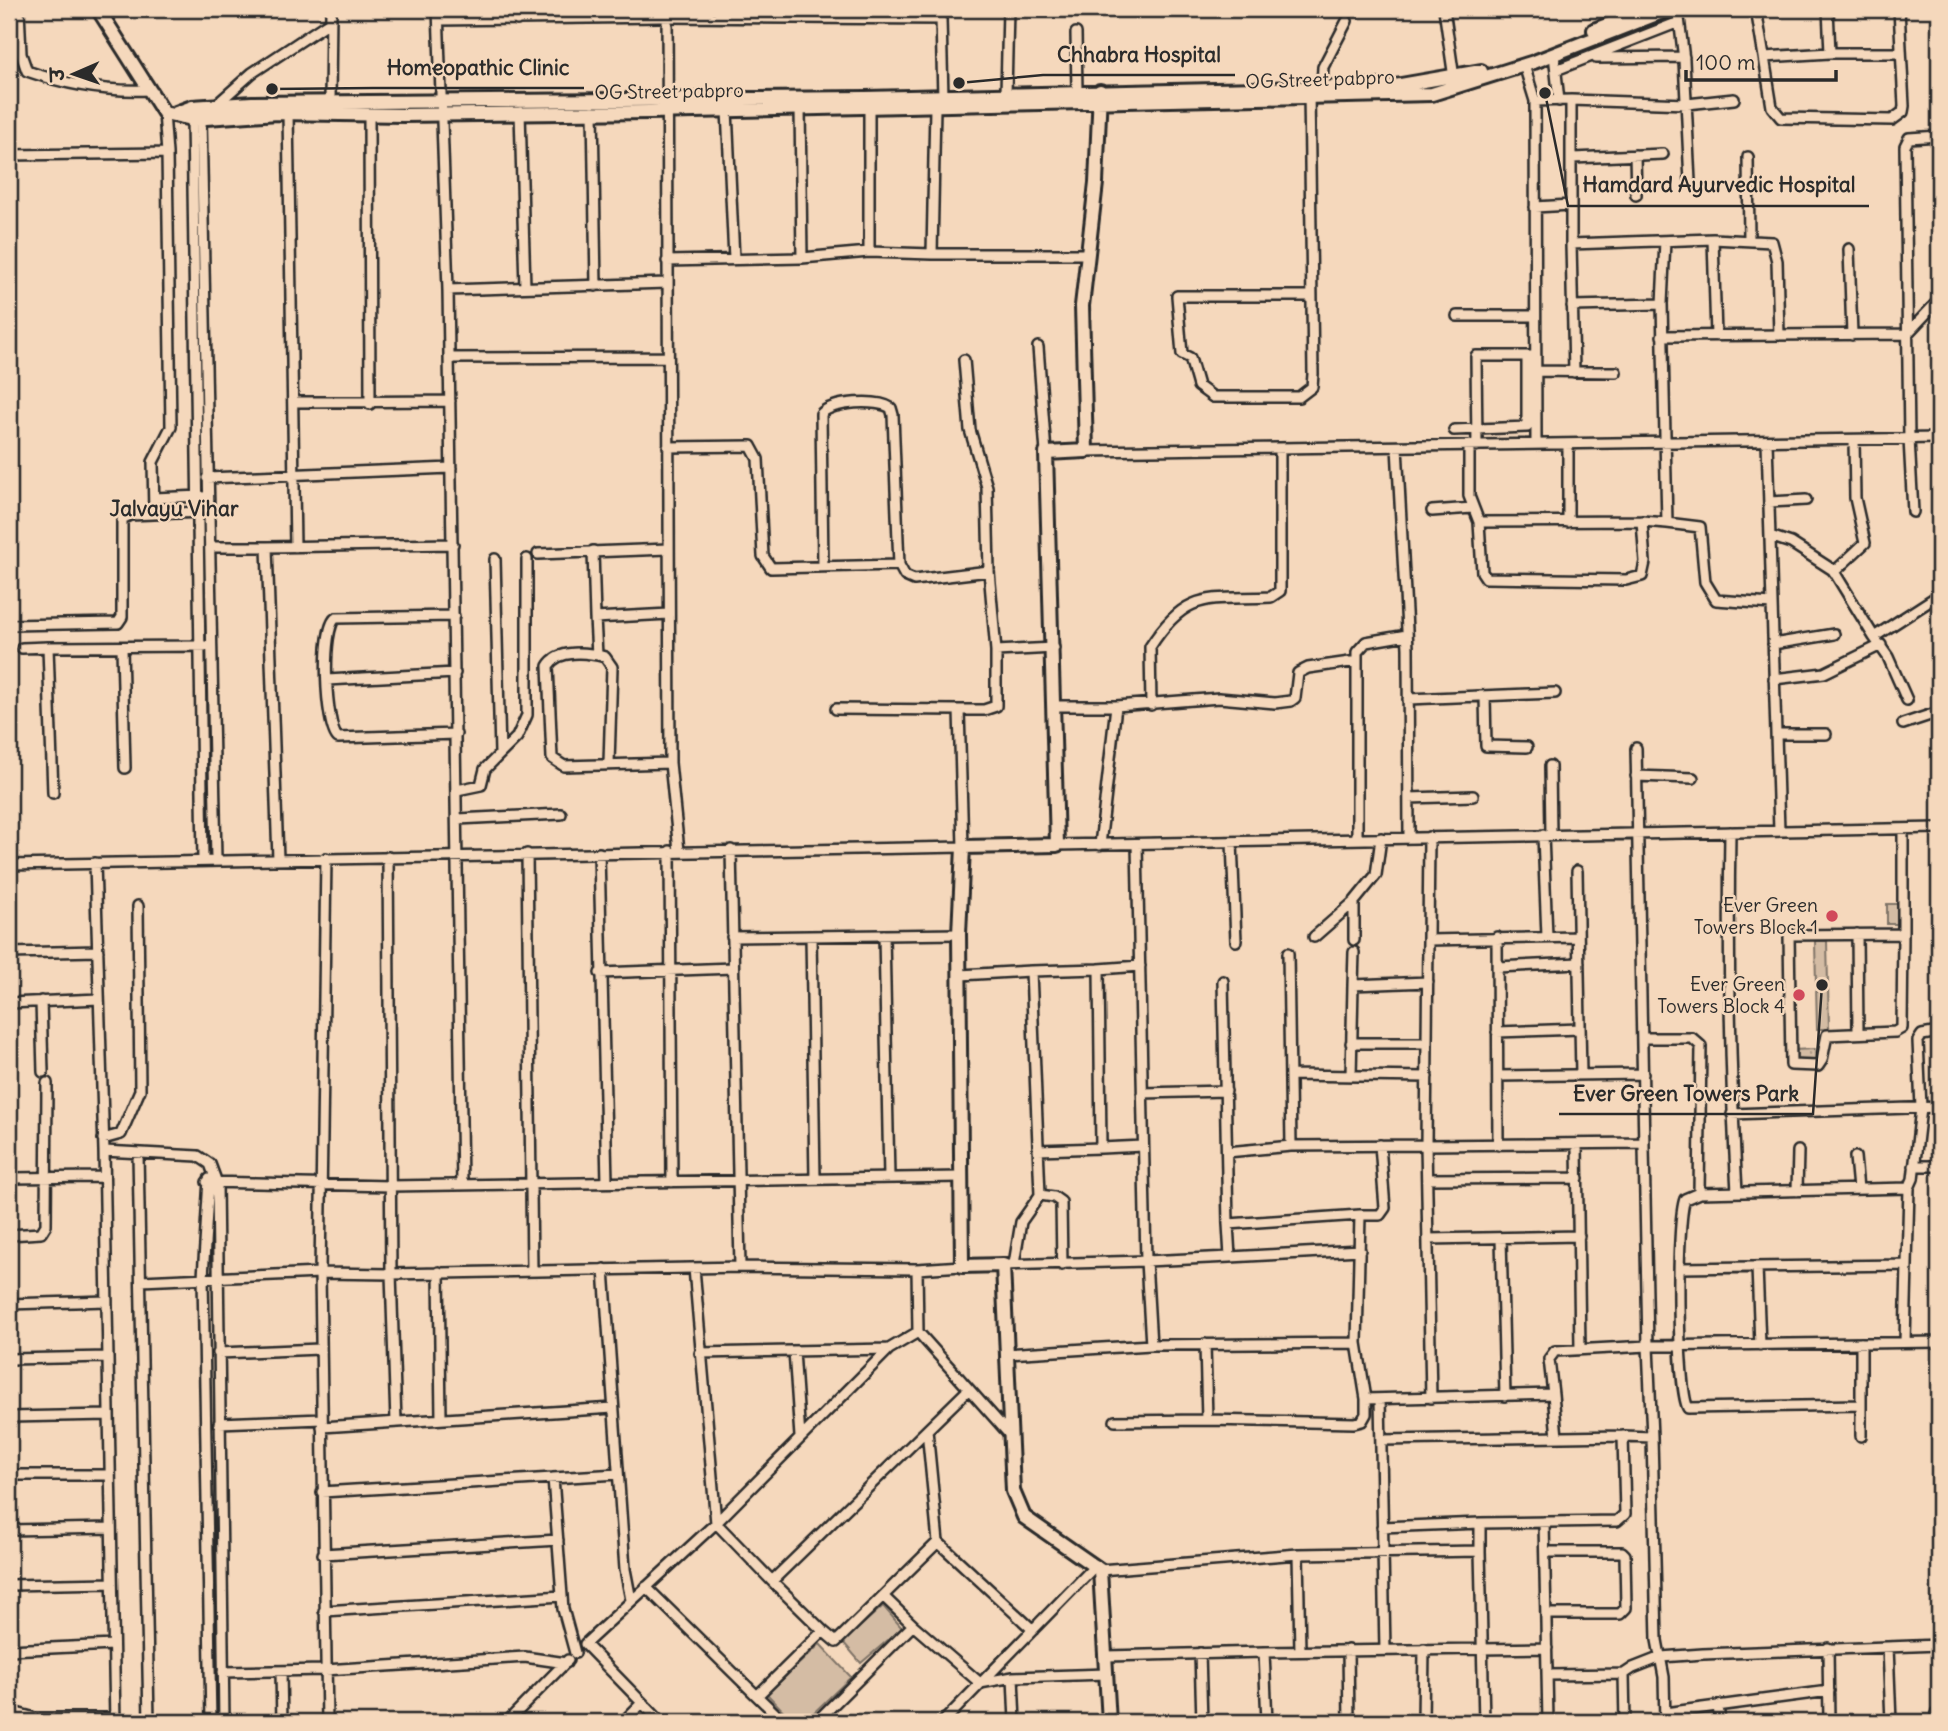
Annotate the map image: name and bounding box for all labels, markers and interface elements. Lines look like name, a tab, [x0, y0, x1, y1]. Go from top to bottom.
callout: Chhabra Hospital	[1043, 33, 1235, 75]
north arrow	[38, 38, 108, 108]
scale bar	[1686, 38, 1836, 82]
text: Chhabra Hospital	[1057, 41, 1221, 68]
callout: Homeopathic Clinic	[373, 46, 584, 88]
text: 100 m	[1696, 49, 1755, 76]
text: Homeopathic Clinic	[387, 54, 570, 81]
street label: OG Street pabpro	[1245, 64, 1395, 94]
text: उ	[45, 66, 69, 83]
street label: OG Street pabpro	[594, 78, 744, 104]
callout: Hamdard Ayurvedic Hospital	[1568, 164, 1869, 206]
text: Hamdard Ayurvedic Hospital	[1583, 171, 1855, 198]
district label: Jalvayu Vihar	[110, 495, 239, 522]
place label: Ever Green Towers Block 1	[1694, 893, 1818, 939]
marker: Ever Green Towers Block 1	[1824, 908, 1840, 924]
place label: Ever Green Towers Block 4	[1657, 972, 1785, 1018]
marker: Ever Green Towers Block 4	[1791, 987, 1807, 1003]
callout: Ever Green Towers Park	[1559, 1072, 1813, 1114]
text: Ever Green Towers Park	[1573, 1080, 1799, 1107]

